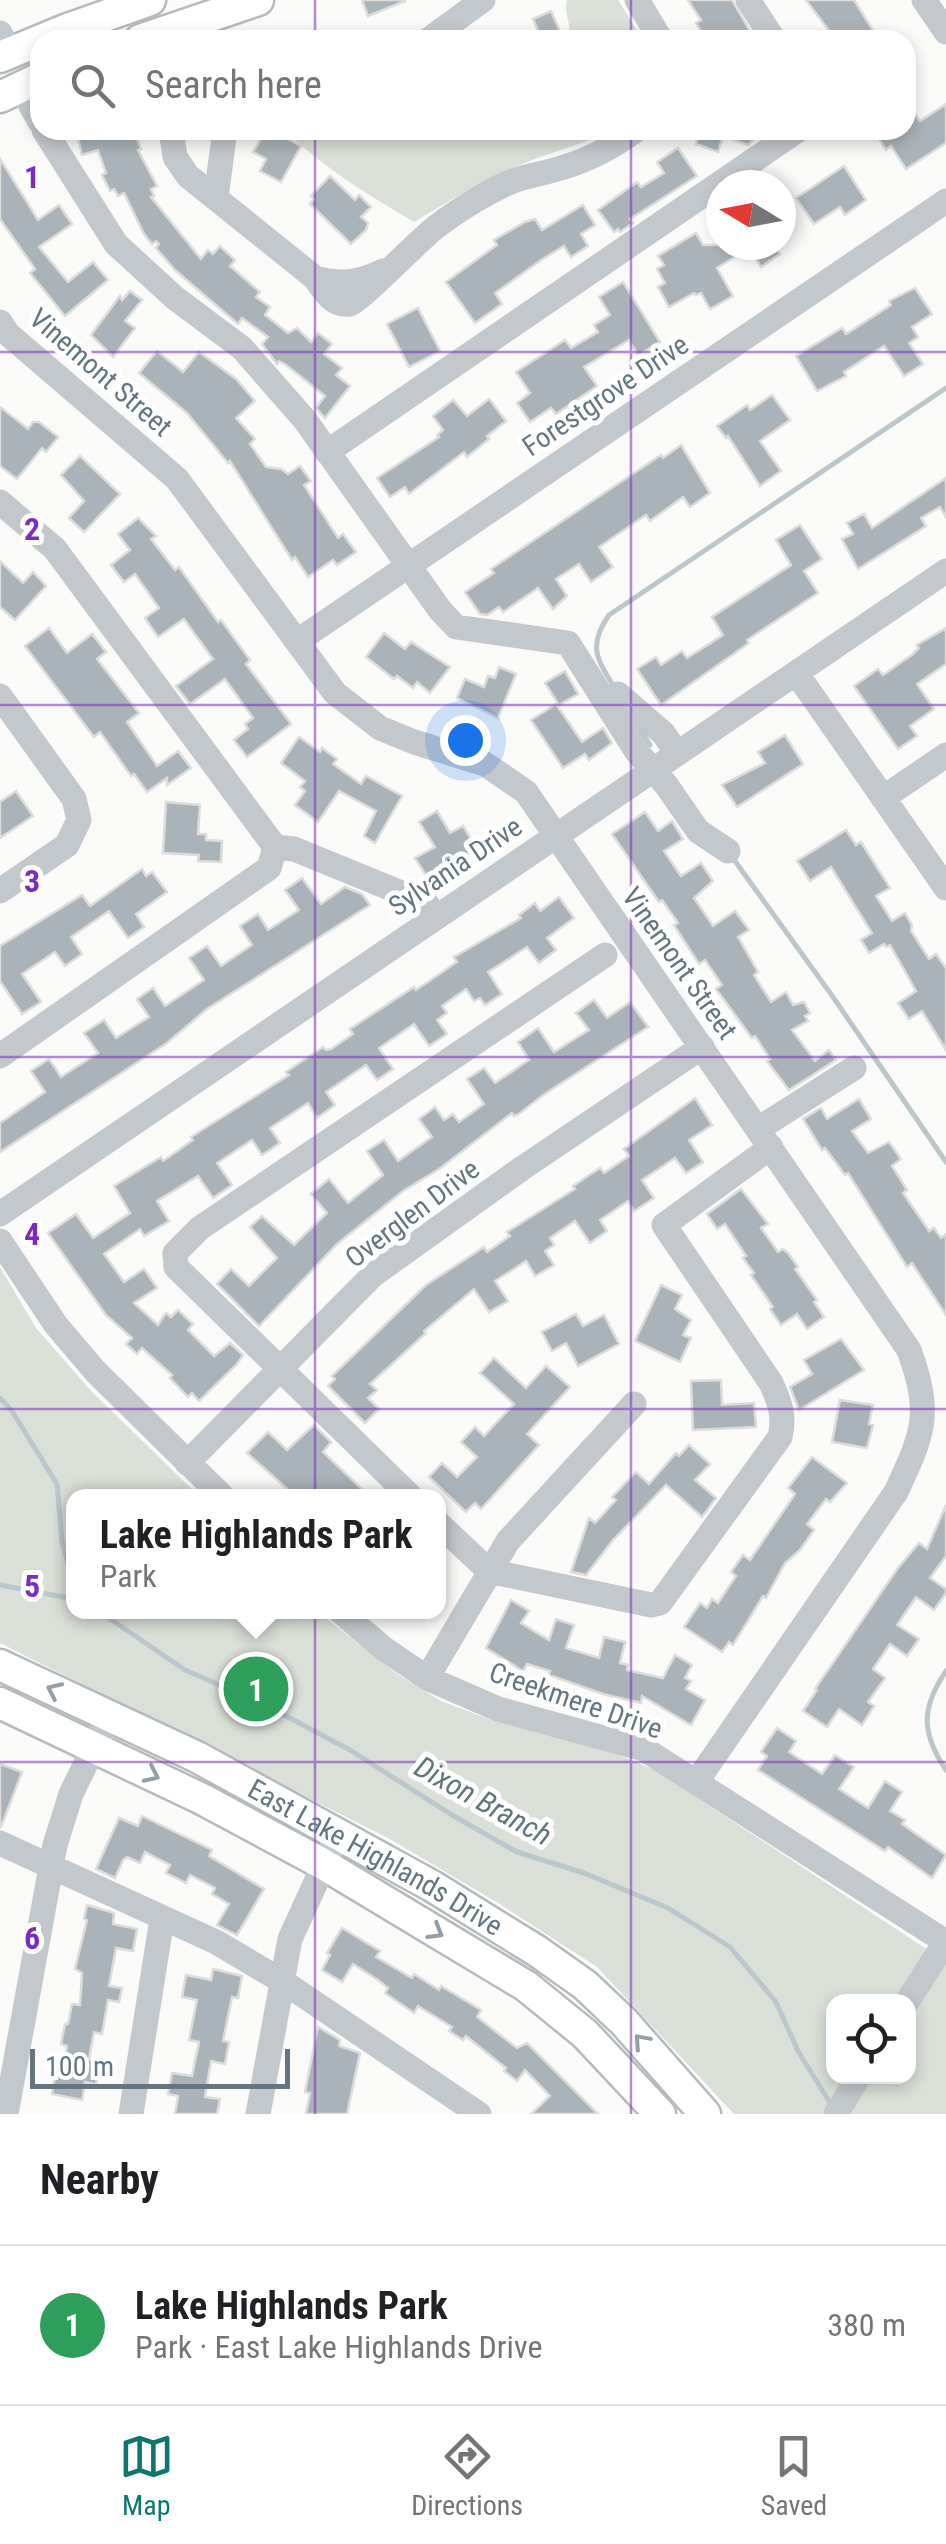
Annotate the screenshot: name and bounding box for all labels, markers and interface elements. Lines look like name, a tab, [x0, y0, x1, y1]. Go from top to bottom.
search box	[30, 30, 916, 140]
icon: search	[65, 58, 120, 113]
text: Search here	[145, 63, 322, 107]
text: 1	[24, 158, 40, 196]
north arrow	[706, 170, 796, 260]
street label: Vinemont Street	[23, 302, 179, 443]
street label: Forestgrove Drive	[516, 328, 694, 463]
text: 2	[24, 510, 40, 548]
your location	[440, 715, 491, 766]
street label: Sylvania Drive	[382, 810, 528, 923]
text: 3	[24, 862, 40, 900]
street label: Vinemont Street	[615, 881, 744, 1046]
street label: Overglen Drive	[339, 1152, 486, 1274]
text: 4	[24, 1215, 40, 1253]
popup	[66, 1489, 446, 1619]
text: Lake Highlands Park	[100, 1513, 412, 1557]
text: Park	[100, 1557, 157, 1595]
text: 5	[24, 1567, 40, 1605]
pin: 1	[224, 1652, 288, 1726]
street label: Creekmere Drive	[485, 1655, 667, 1746]
one-way arrow	[46, 1683, 64, 1703]
water label: Dixon Branch	[409, 1749, 558, 1852]
one-way arrow	[141, 1762, 159, 1782]
street label: East Lake Highlands Drive	[242, 1772, 508, 1943]
text: 6	[24, 1919, 40, 1957]
one-way arrow	[425, 1920, 443, 1939]
map controls	[826, 1994, 916, 2084]
button: locate	[826, 1994, 916, 2084]
one-way arrow	[634, 2034, 652, 2053]
scale bar	[30, 2044, 290, 2088]
text: 100 m	[45, 2050, 114, 2083]
text: Nearby	[40, 2155, 159, 2204]
text: Lake Highlands Park	[135, 2284, 448, 2328]
text: 1	[64, 2306, 81, 2344]
text: 380 m	[827, 2306, 906, 2344]
text: Park · East Lake Highlands Drive	[135, 2328, 542, 2366]
tab: Map	[119, 2429, 174, 2522]
tab: Directions	[411, 2429, 523, 2522]
tab: Saved	[761, 2429, 827, 2522]

